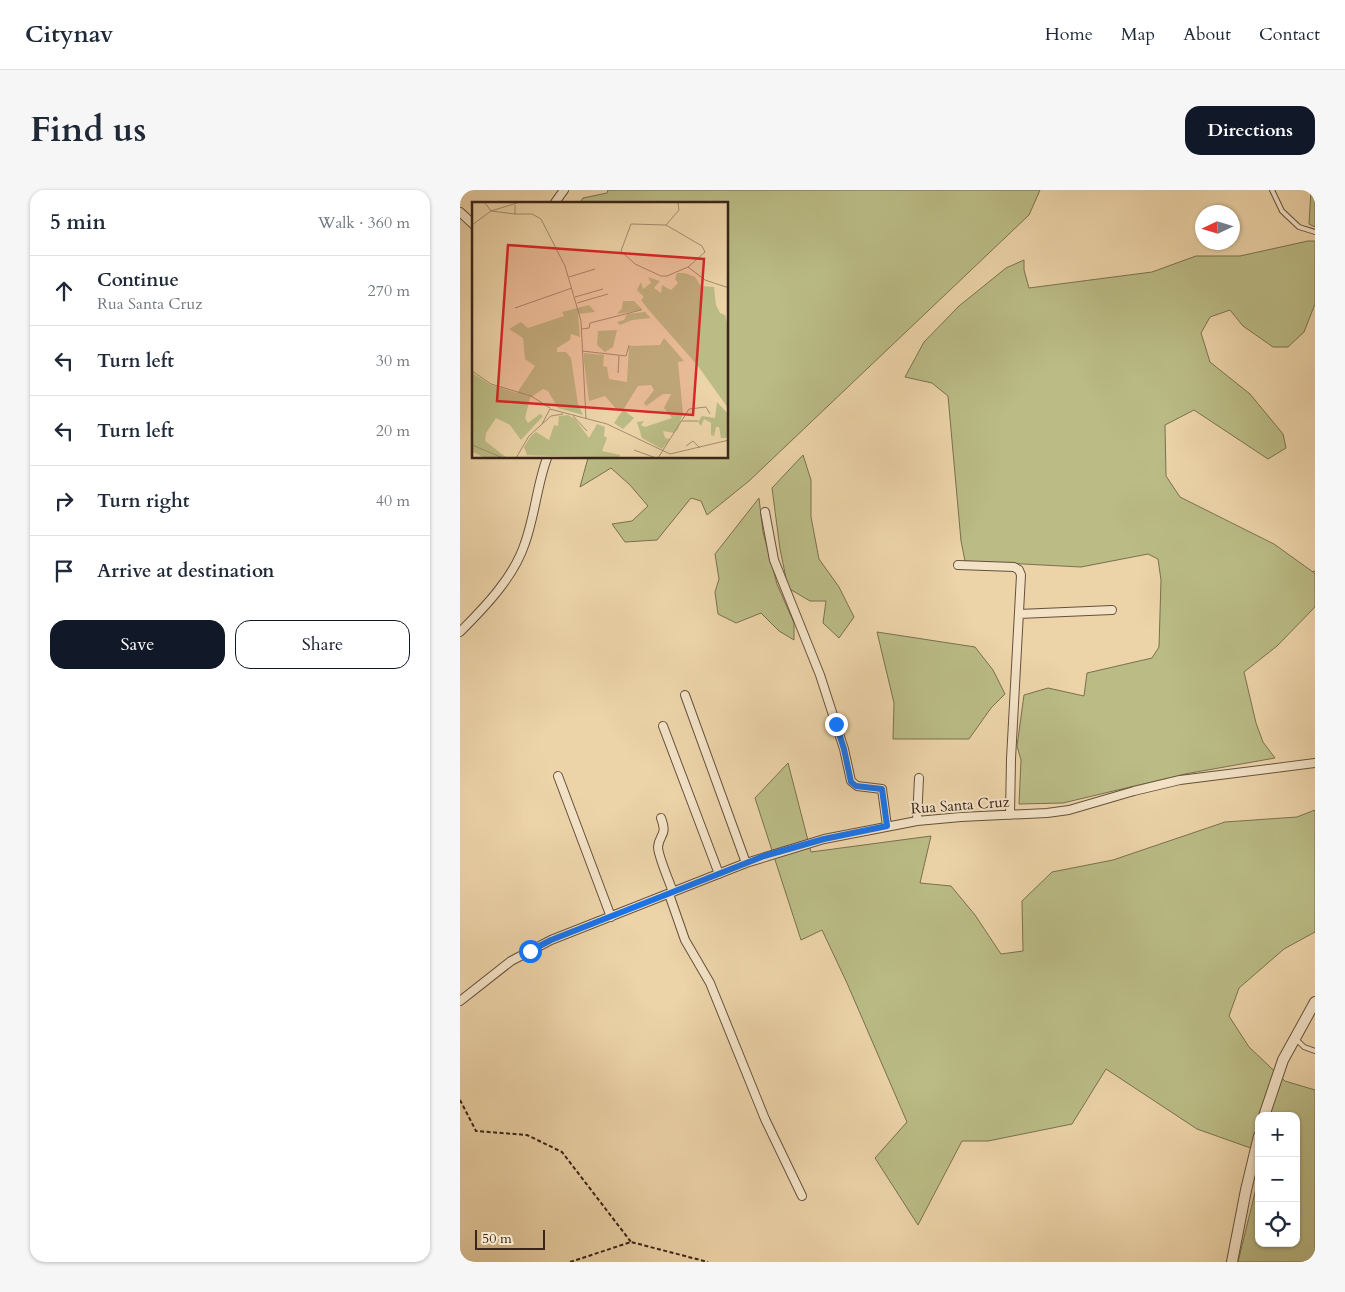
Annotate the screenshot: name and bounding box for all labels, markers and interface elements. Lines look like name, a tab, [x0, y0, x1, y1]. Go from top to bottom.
text: Citynav	[25, 18, 113, 51]
text: Home	[1045, 22, 1093, 47]
text: Map	[1121, 22, 1155, 47]
text: About	[1183, 22, 1231, 47]
text: Contact	[1259, 22, 1320, 47]
text: Find us	[30, 106, 146, 154]
button: Directions	[1185, 106, 1315, 155]
inset map	[472, 202, 729, 459]
north arrow	[1195, 205, 1240, 250]
text: 5 min	[50, 208, 106, 237]
text: Walk · 360 m	[318, 212, 410, 234]
text: Continue	[97, 267, 179, 293]
icon: ahead	[50, 277, 78, 305]
text: 270 m	[368, 280, 410, 302]
text: Rua Santa Cruz	[97, 293, 202, 315]
icon: left	[50, 347, 78, 375]
text: Turn left	[97, 348, 174, 374]
text: 30 m	[376, 350, 410, 372]
icon: left	[50, 417, 78, 445]
text: Turn left	[97, 418, 174, 444]
text: 20 m	[376, 420, 410, 442]
icon: right	[50, 487, 78, 515]
text: Turn right	[97, 488, 189, 514]
text: 40 m	[376, 490, 410, 512]
icon: arrive	[50, 557, 78, 585]
text: Arrive at destination	[97, 558, 274, 584]
button: Save	[50, 620, 225, 669]
button: Share	[235, 620, 410, 669]
route end	[825, 713, 848, 736]
street label: Rua Santa Cruz	[910, 792, 1010, 818]
route start	[519, 940, 542, 963]
map controls	[1255, 1112, 1300, 1247]
button: +	[1255, 1112, 1300, 1157]
button: −	[1255, 1157, 1300, 1202]
button: locate	[1255, 1202, 1300, 1247]
scale bar	[475, 1227, 545, 1250]
text: 50 m	[482, 1229, 512, 1248]

